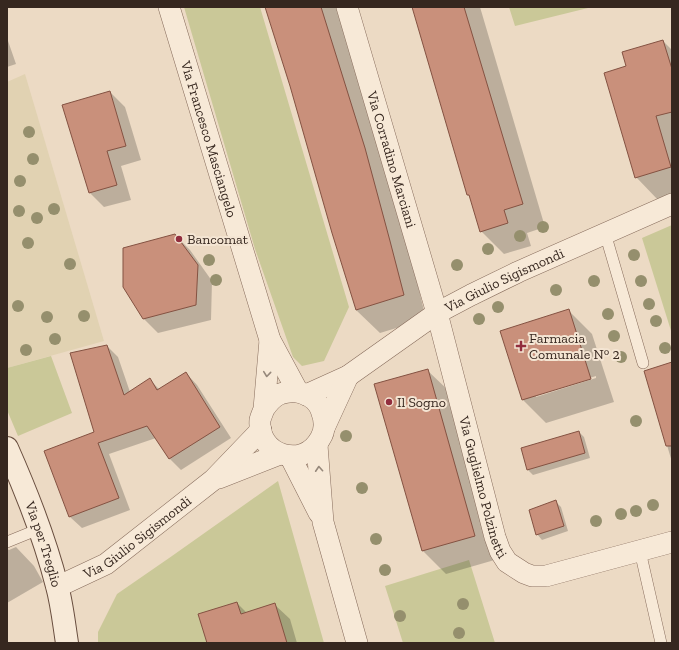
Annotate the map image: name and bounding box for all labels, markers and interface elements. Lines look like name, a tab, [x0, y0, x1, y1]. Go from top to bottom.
street label: Via Francesco Masciangelo	[177, 58, 240, 220]
street label: Via Corradino Marciani	[363, 88, 420, 230]
place label: Bancomat	[187, 231, 249, 248]
marker: Bancomat	[174, 234, 184, 244]
street label: Via Giulio Sigismondi	[441, 245, 567, 317]
place label: Farmacia Comunale N° 2	[529, 330, 620, 363]
marker: Farmacia Comunale N° 2	[516, 341, 526, 351]
one-way arrow	[263, 371, 272, 377]
place label: Il Sogno	[397, 394, 446, 411]
marker: Il Sogno	[384, 397, 394, 407]
street label: Via Guglielmo Polzinetti	[455, 413, 511, 562]
one-way arrow	[315, 466, 324, 472]
street label: Via Giulio Sigismondi	[80, 492, 195, 583]
street label: Via per Treglio	[21, 498, 65, 589]

